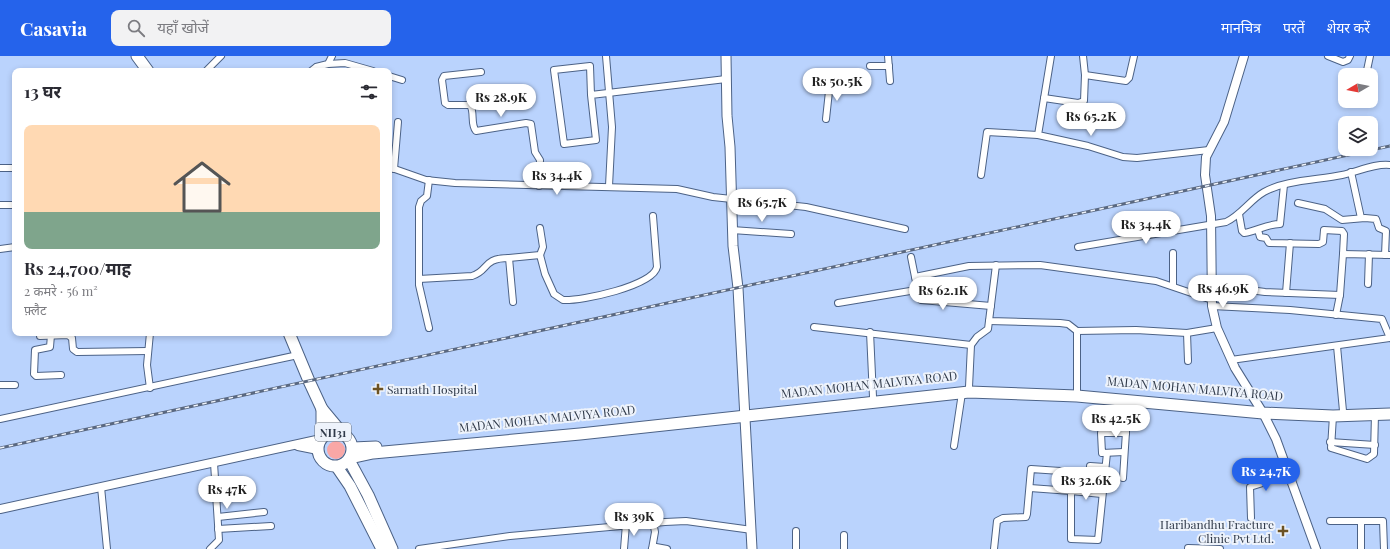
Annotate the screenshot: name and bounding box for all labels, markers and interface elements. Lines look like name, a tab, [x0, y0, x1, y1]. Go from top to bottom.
search box	[111, 10, 391, 46]
text: Casavia	[20, 15, 87, 41]
icon: search	[125, 17, 147, 39]
text: यहाँ खोजें	[157, 17, 209, 37]
text: मानचित्र	[1221, 18, 1261, 37]
text: परतें	[1283, 18, 1305, 37]
text: शेयर करें	[1327, 18, 1370, 37]
pin: Rs 50.5K	[796, 68, 878, 102]
north arrow	[1338, 68, 1378, 108]
map controls	[1338, 68, 1378, 156]
text: Rs 50.5K	[812, 72, 862, 89]
text: 13 घर	[24, 80, 61, 102]
icon: filters	[358, 81, 380, 103]
pin: Rs 28.9K	[460, 84, 542, 118]
text: Rs 28.9K	[475, 88, 527, 105]
pin: Rs 65.2K	[1050, 103, 1132, 137]
text: Rs 65.2K	[1066, 107, 1116, 124]
button: layers	[1338, 116, 1378, 156]
icon: home	[166, 151, 238, 223]
pin: Rs 34.4K	[516, 162, 598, 196]
text: Rs 34.4K	[532, 166, 582, 183]
pin: Rs 65.7K	[721, 189, 803, 223]
text: Rs 65.7K	[737, 193, 787, 210]
pin: Rs 34.4K	[1105, 211, 1187, 245]
text: Rs 34.4K	[1121, 215, 1171, 232]
text: Rs 24,700/माह	[24, 257, 131, 279]
pin: Rs 46.9K	[1182, 275, 1264, 309]
pin: Rs 62.1K	[902, 277, 984, 311]
text: Rs 46.9K	[1197, 279, 1249, 296]
text: Rs 62.1K	[918, 281, 968, 298]
text: 2 कमरे · 56 m²	[24, 282, 98, 299]
text: फ़्लैट	[24, 301, 47, 318]
street label: MADAN MOHAN MALVIYA ROAD	[780, 367, 958, 401]
street label: MADAN MOHAN MALVIYA ROAD	[1106, 372, 1284, 404]
place label: Sarnath Hospital	[387, 381, 478, 397]
marker: Sarnath Hospital	[372, 383, 384, 395]
street label: MADAN MOHAN MALVIYA ROAD	[458, 401, 636, 435]
pin: Rs 42.5K	[1075, 405, 1157, 439]
text: Rs 42.5K	[1091, 409, 1141, 426]
road number: NH31	[315, 423, 351, 441]
pin: Rs 24.7K	[1225, 458, 1307, 492]
text: Rs 24.7K	[1241, 462, 1291, 479]
pin: Rs 32.6K	[1045, 467, 1127, 501]
text: Rs 32.6K	[1060, 471, 1112, 488]
pin: Rs 47K	[194, 476, 260, 510]
text: Rs 47K	[207, 480, 247, 497]
pin: Rs 39K	[601, 503, 667, 537]
text: Rs 39K	[614, 507, 654, 524]
place label: Haribandhu Fracture Clinic Pvt Ltd.	[1160, 516, 1274, 546]
marker: Haribandhu Fracture Clinic Pvt Ltd.	[1277, 525, 1289, 537]

